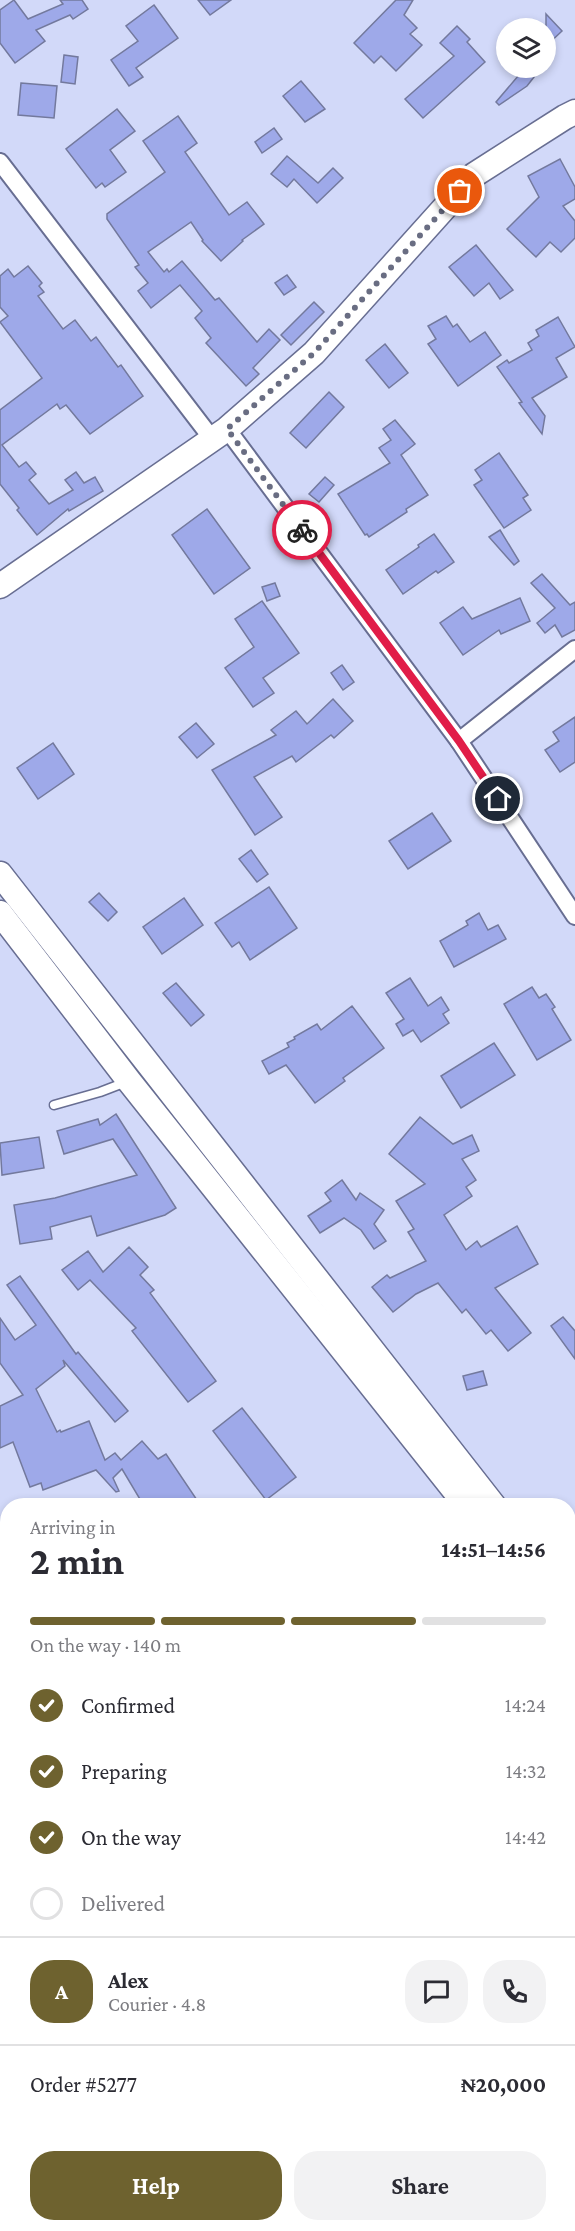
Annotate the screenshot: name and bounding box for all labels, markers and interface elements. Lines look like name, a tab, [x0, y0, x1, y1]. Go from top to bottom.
map controls	[496, 18, 556, 78]
button: layers	[496, 18, 556, 78]
pin	[434, 165, 485, 216]
icon: bag	[443, 174, 476, 207]
courier	[272, 500, 332, 560]
icon: bike	[286, 514, 319, 547]
pin	[472, 773, 523, 824]
icon: home	[481, 782, 514, 815]
text: Arriving in	[30, 1516, 115, 1538]
text: 14:51–14:56	[441, 1537, 546, 1562]
text: 2 min	[30, 1539, 124, 1582]
text: On the way · 140 m	[30, 1634, 181, 1656]
icon: check	[30, 1689, 63, 1722]
text: Confirmed	[81, 1693, 175, 1718]
text: 14:24	[505, 1694, 546, 1716]
icon: check	[30, 1755, 63, 1788]
text: Preparing	[81, 1759, 167, 1784]
text: 14:32	[506, 1760, 546, 1782]
icon: check	[30, 1821, 63, 1854]
text: On the way	[81, 1825, 181, 1850]
text: 14:42	[505, 1826, 546, 1848]
text: Delivered	[81, 1891, 165, 1916]
button: chat	[405, 1960, 468, 2023]
button: phone	[483, 1960, 546, 2023]
text: Alex	[108, 1968, 149, 1993]
text: A	[55, 1979, 68, 2004]
text: Courier · 4.8	[108, 1993, 206, 2015]
text: Order #5277	[30, 2072, 137, 2097]
text: ₦20,000	[461, 2072, 546, 2097]
button: Help	[30, 2151, 282, 2220]
button: Share	[294, 2151, 546, 2220]

